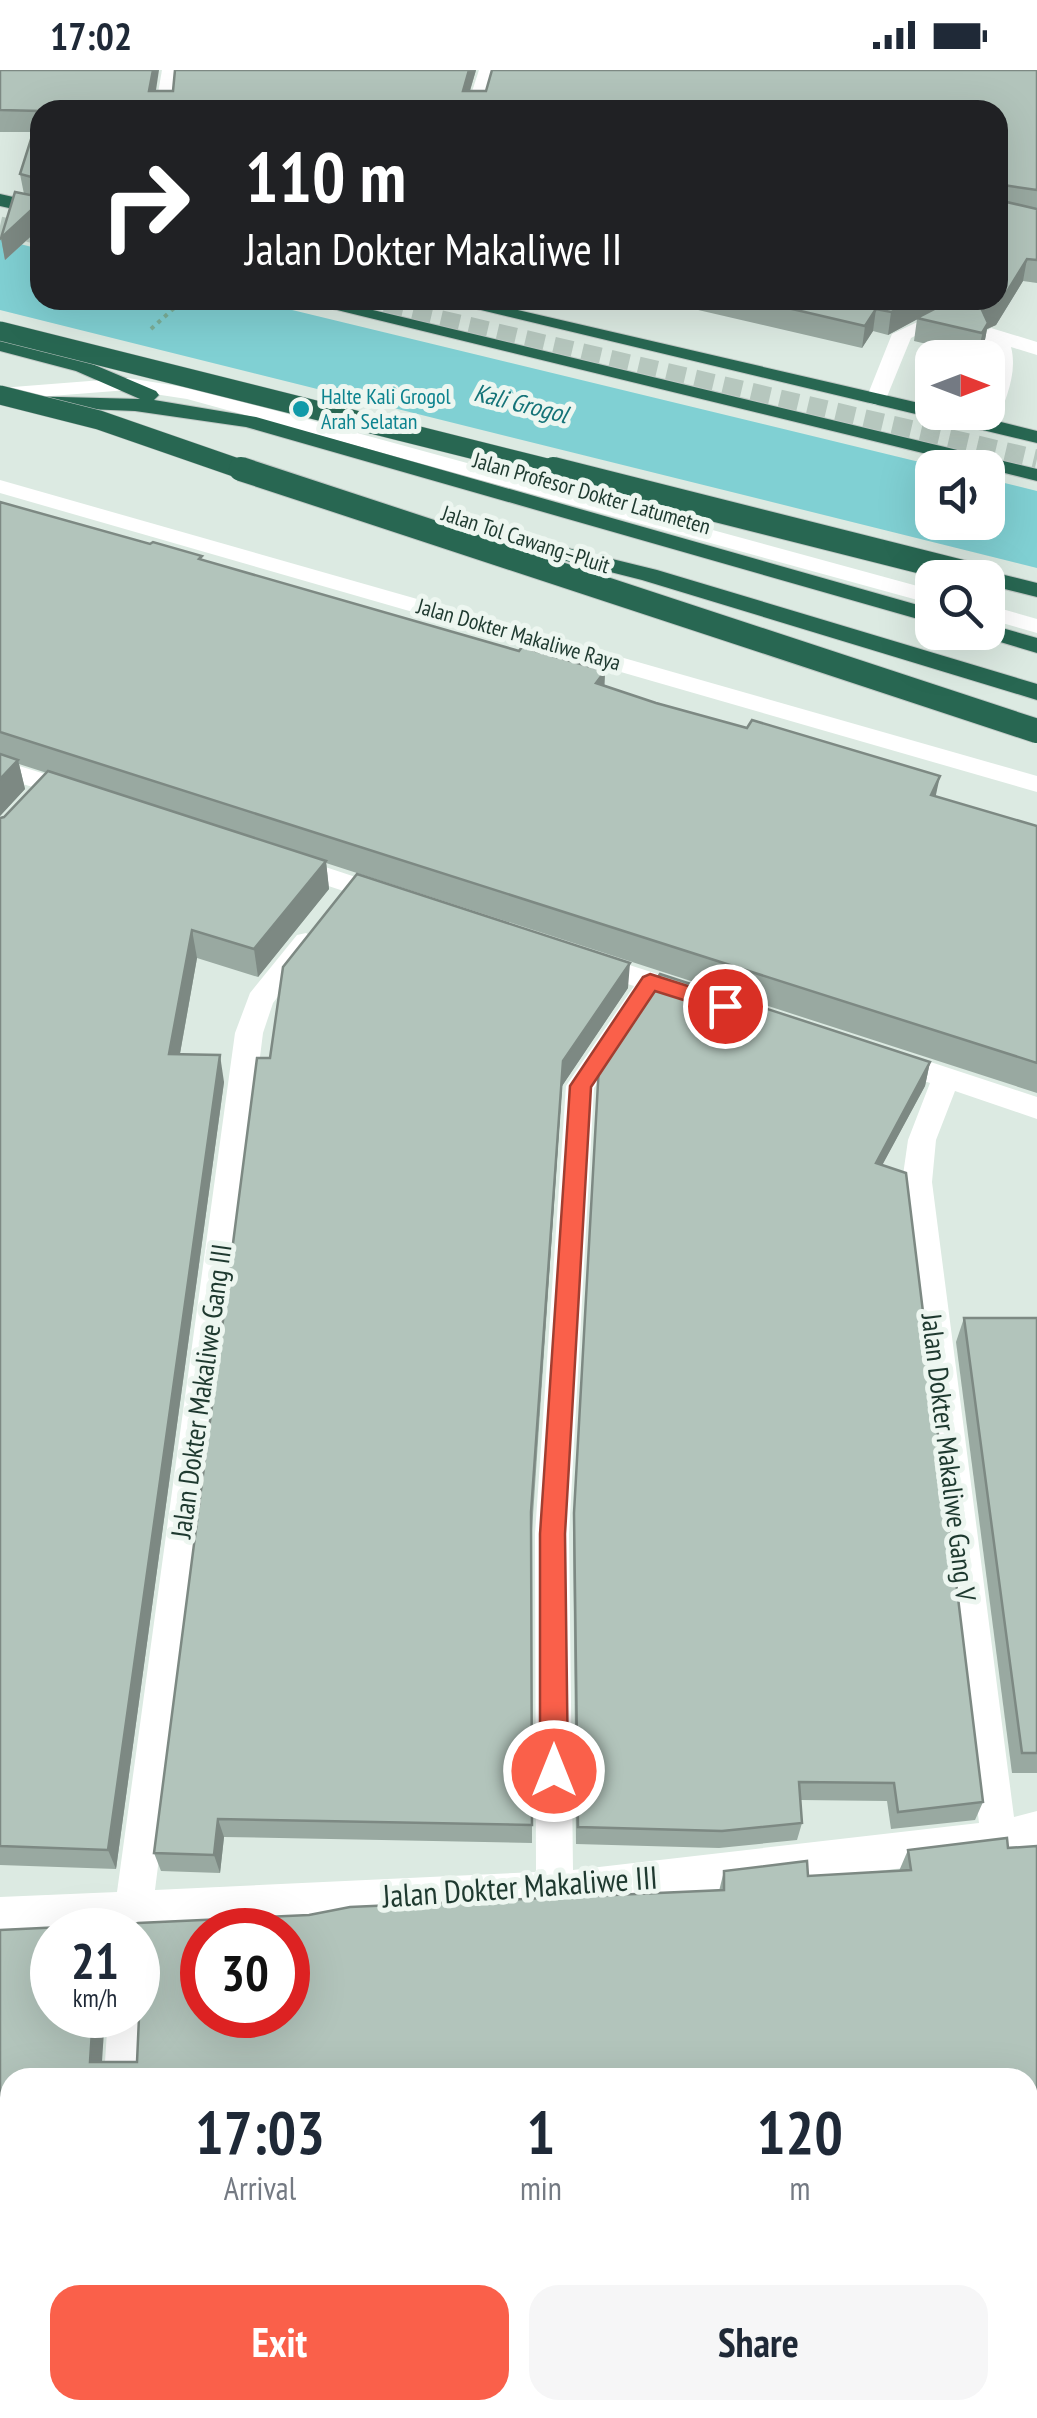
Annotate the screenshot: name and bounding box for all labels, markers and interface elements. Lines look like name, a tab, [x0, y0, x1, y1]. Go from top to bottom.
text: 17:02	[50, 11, 132, 60]
text: 110 m	[245, 131, 406, 221]
icon: right	[80, 140, 210, 270]
text: Jalan Dokter Makaliwe II	[245, 219, 622, 277]
north arrow	[915, 340, 1005, 430]
map controls	[915, 340, 1005, 650]
water label: Kali Grogol	[471, 376, 573, 431]
place label: Halte Kali Grogol Arah Selatan	[321, 382, 451, 435]
marker: Halte Kali Grogol Arah Selatan	[290, 398, 312, 420]
street label: Jalan Profesor Dokter Latumeten	[469, 445, 714, 540]
button: sound	[915, 450, 1005, 540]
street label: Jalan Tol Cawang–Pluit	[437, 498, 614, 579]
button: search	[915, 560, 1005, 650]
street label: Jalan Dokter Makaliwe Raya	[413, 591, 624, 676]
pin	[683, 964, 768, 1049]
icon: arrive	[698, 979, 753, 1034]
street label: Jalan Dokter Makaliwe Gang III	[161, 1242, 239, 1541]
street label: Jalan Dokter Makaliwe Gang V	[913, 1310, 986, 1604]
position arrow	[502, 1719, 606, 1823]
street label: Jalan Dokter Makaliwe III	[380, 1855, 659, 1917]
speed limit sign: 30	[180, 1908, 310, 2038]
text: 21	[71, 1928, 119, 1993]
text: km/h	[73, 1982, 117, 2014]
text: 17:03	[195, 2093, 325, 2171]
text: 1	[527, 2093, 555, 2171]
text: 120	[757, 2093, 843, 2171]
text: Arrival	[224, 2167, 296, 2209]
text: min	[520, 2167, 562, 2209]
text: m	[789, 2167, 810, 2209]
button: Exit	[50, 2285, 509, 2400]
button: Share	[529, 2285, 988, 2400]

